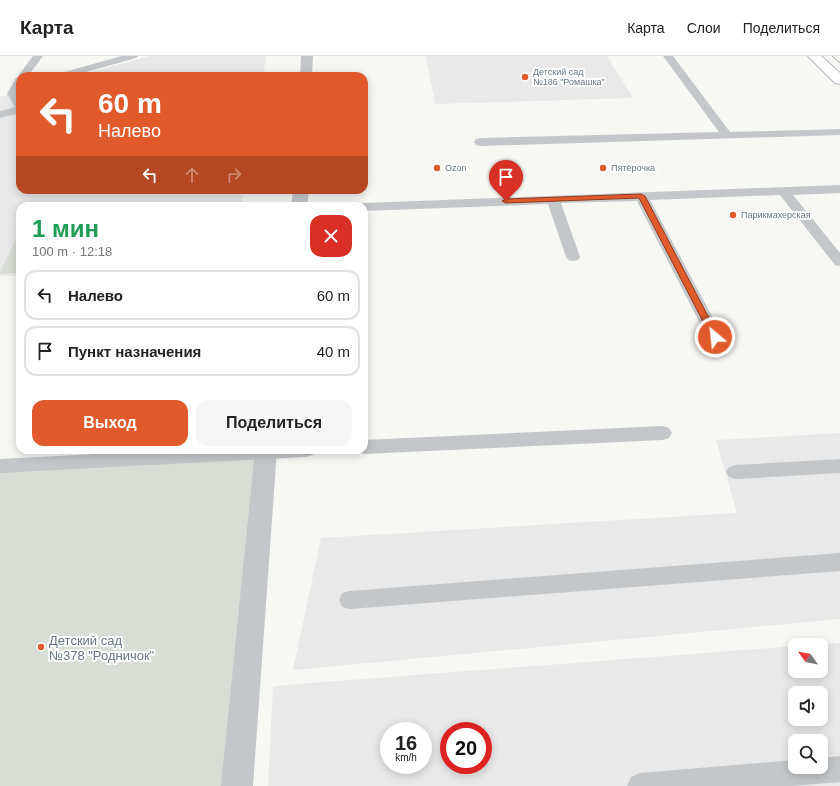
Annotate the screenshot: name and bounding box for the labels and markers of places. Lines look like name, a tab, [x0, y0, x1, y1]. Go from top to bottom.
place label: Детский сад №186 "Ромашка"	[533, 67, 605, 87]
marker: Детский сад №186 "Ромашка"	[520, 72, 530, 82]
pin	[489, 160, 523, 201]
marker: Ozon	[432, 163, 442, 173]
place label: Ozon	[445, 163, 467, 173]
marker: Пятёрочка	[598, 163, 608, 173]
place label: Пятёрочка	[611, 163, 655, 173]
marker: Парикмахерская	[728, 210, 738, 220]
place label: Парикмахерская	[741, 210, 811, 220]
place label: Детский сад №378 "Родничок"	[49, 633, 155, 663]
marker: Детский сад №378 "Родничок"	[36, 642, 46, 652]

